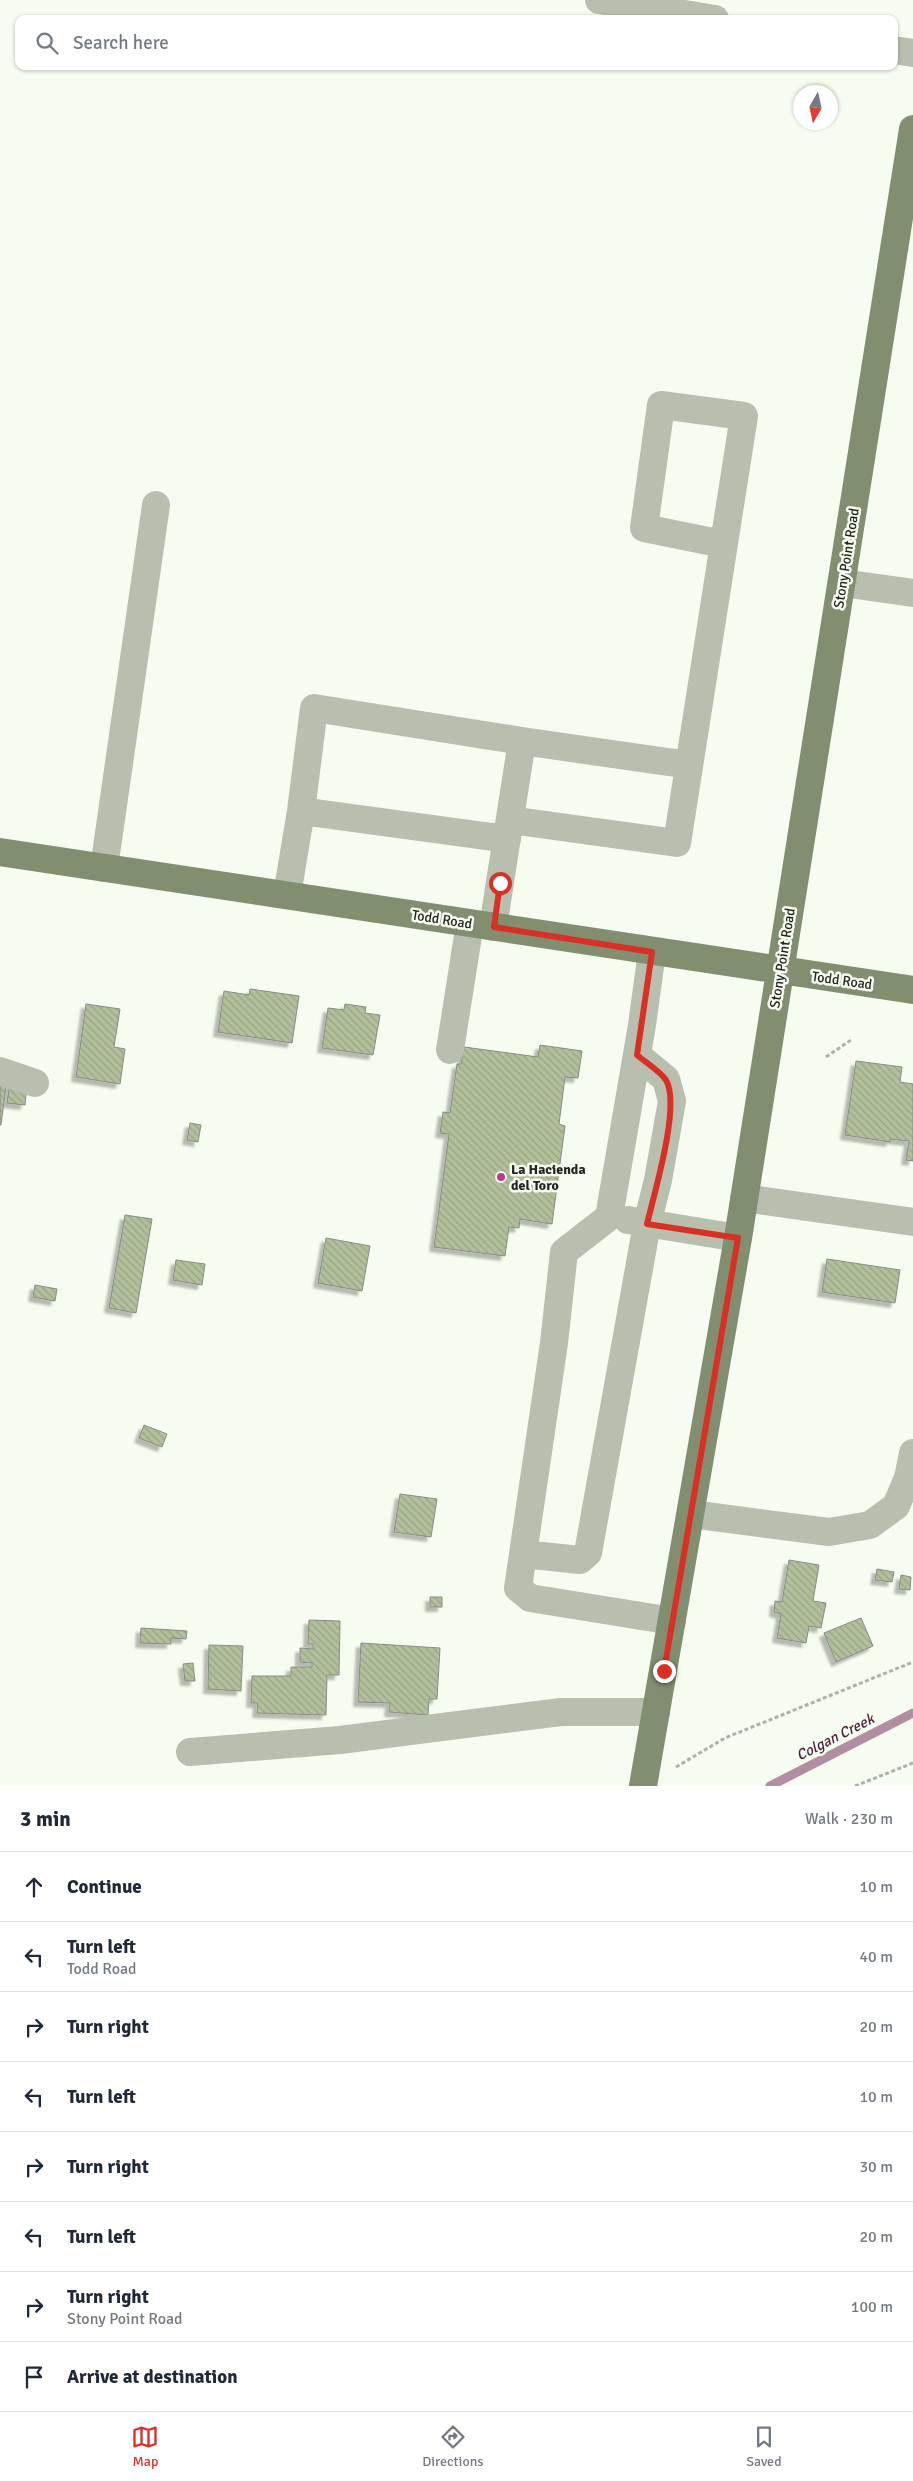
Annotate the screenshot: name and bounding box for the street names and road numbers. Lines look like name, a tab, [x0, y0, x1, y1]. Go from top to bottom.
street label: Stony Point Road	[830, 507, 863, 609]
street label: Todd Road	[411, 906, 473, 933]
street label: Stony Point Road	[766, 907, 799, 1009]
street label: Todd Road	[811, 968, 873, 993]

